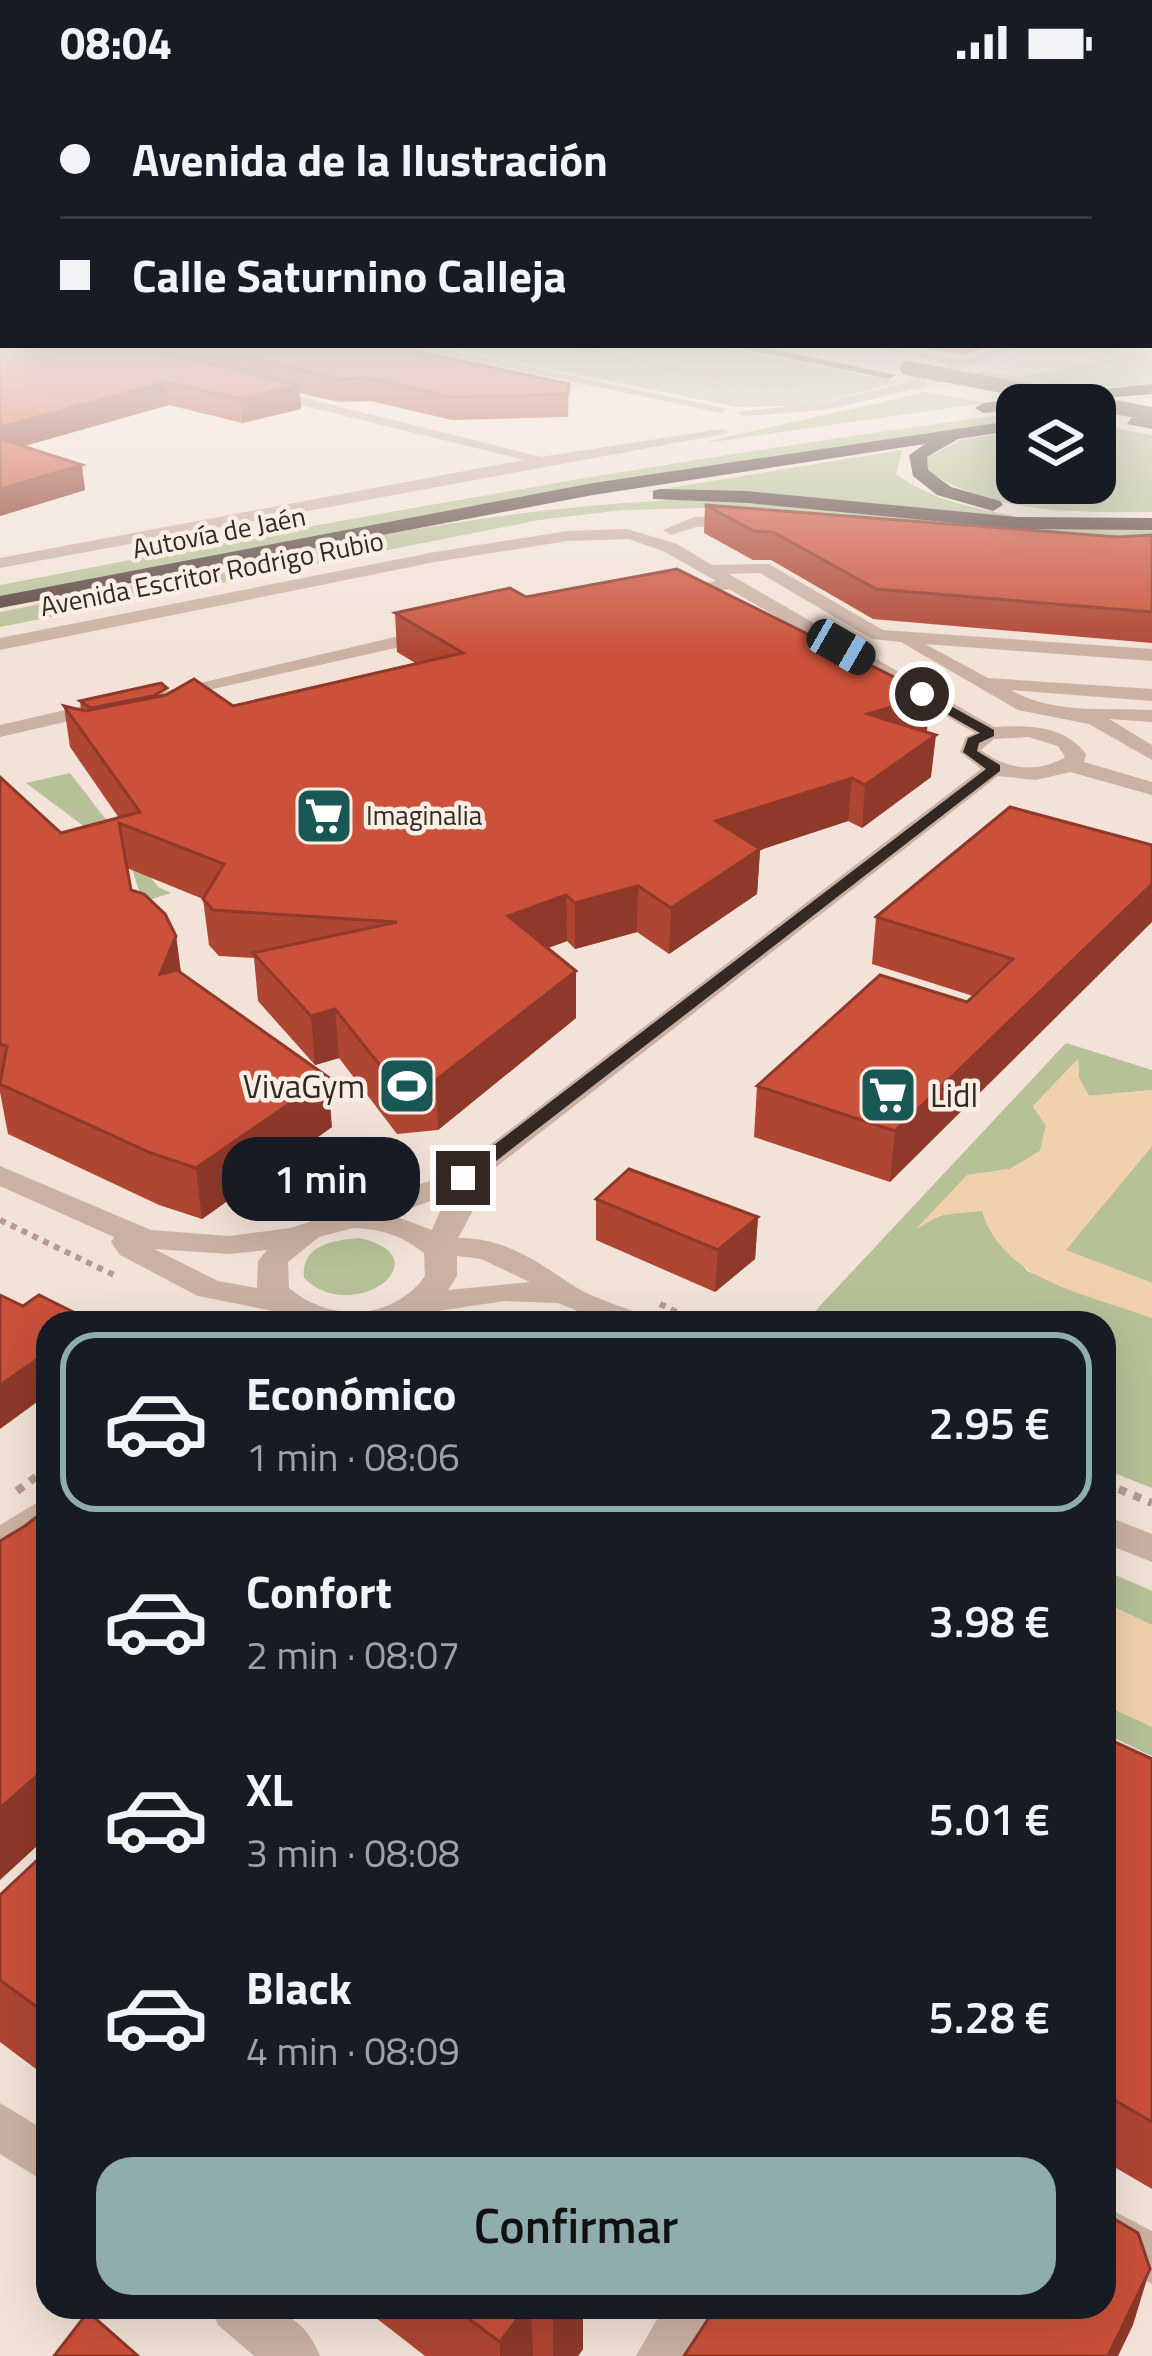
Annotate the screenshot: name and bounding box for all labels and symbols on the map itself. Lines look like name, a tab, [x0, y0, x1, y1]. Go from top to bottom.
street label: Autovía de Jaén	[129, 495, 309, 568]
street label: Avenida Escritor Rodrigo Rubio	[36, 519, 387, 626]
car	[801, 613, 881, 681]
route start	[895, 667, 949, 721]
supermarket icon: Imaginalia	[293, 785, 355, 847]
place label: Imaginalia	[366, 794, 483, 835]
sports icon: VivaGym	[376, 1055, 438, 1117]
place label: VivaGym	[243, 1061, 365, 1111]
supermarket icon: Lidl	[857, 1064, 919, 1126]
place label: Lidl	[930, 1070, 978, 1120]
callout: 1 min	[223, 1136, 421, 1220]
route end	[436, 1151, 490, 1205]

